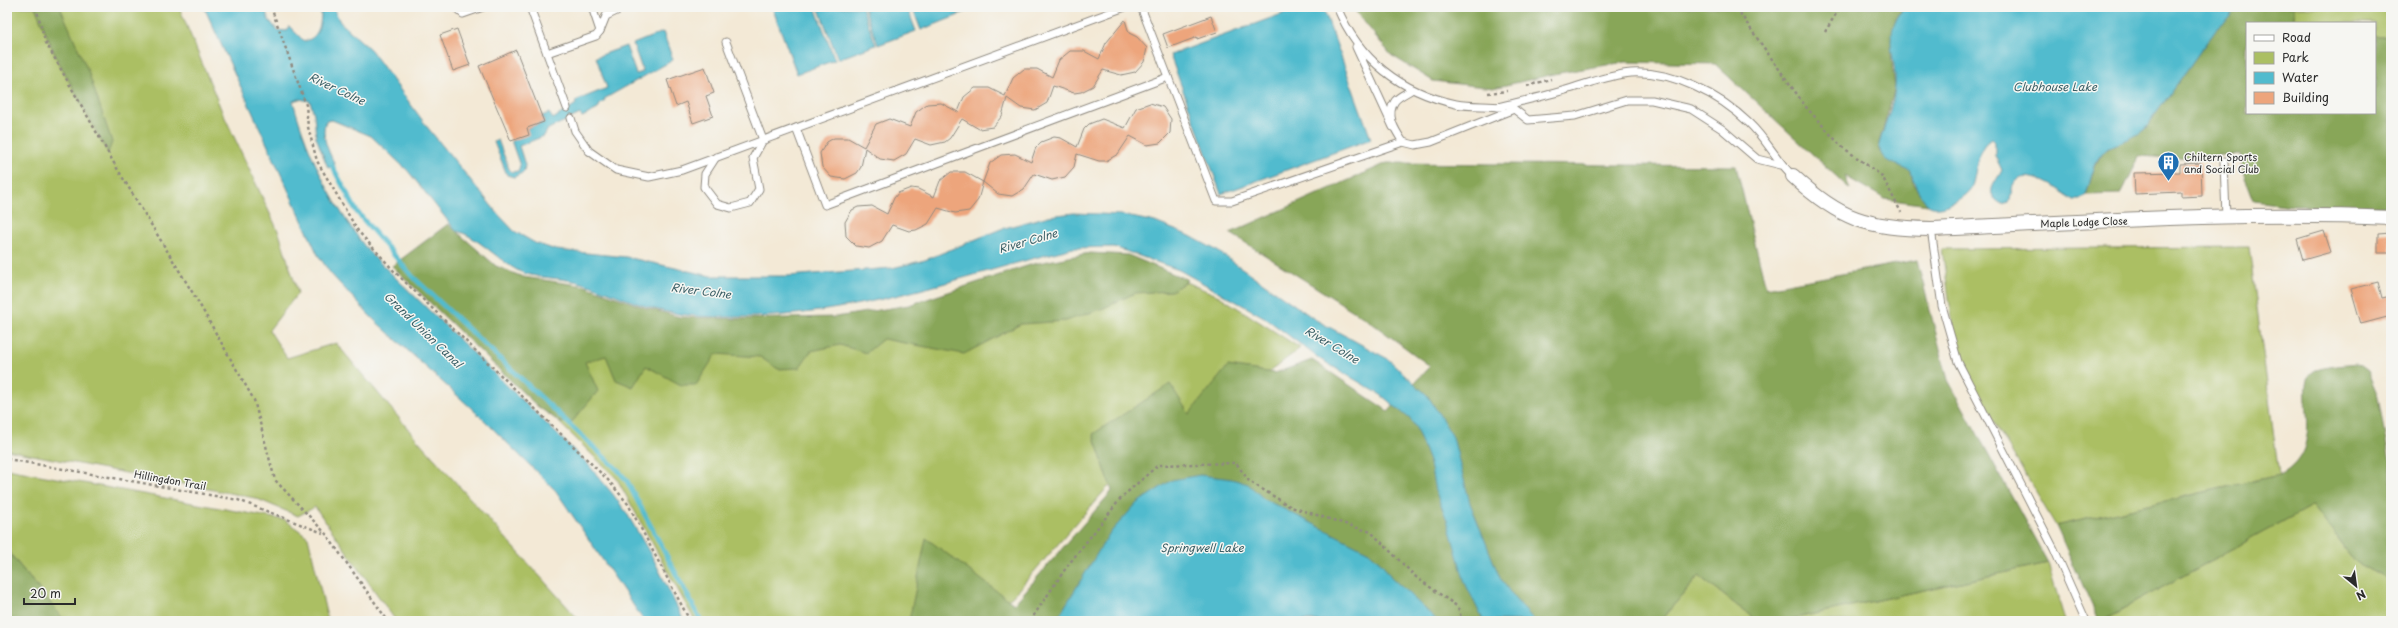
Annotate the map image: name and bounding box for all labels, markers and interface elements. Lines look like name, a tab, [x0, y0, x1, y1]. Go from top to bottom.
legend	[2246, 22, 2376, 114]
text: Road	[2282, 28, 2311, 46]
text: Park	[2282, 48, 2309, 66]
water label: River Colne	[306, 68, 369, 109]
text: Water	[2282, 68, 2319, 86]
water label: Clubhouse Lake	[2013, 78, 2098, 95]
text: Building	[2282, 88, 2329, 106]
place label: Chiltern Sports and Social Club	[2184, 149, 2259, 176]
building icon: Chiltern Sports and Social Club	[2155, 150, 2181, 183]
street label: Maple Lodge Close	[2040, 212, 2128, 231]
water label: River Colne	[996, 224, 1060, 257]
water label: River Colne	[670, 278, 733, 303]
water label: Grand Union Canal	[381, 288, 468, 373]
water label: River Colne	[1302, 322, 1363, 368]
street label: Hillingdon Trail	[133, 466, 207, 493]
water label: Springwell Lake	[1160, 539, 1245, 556]
north arrow	[2336, 566, 2376, 606]
scale bar	[24, 580, 75, 606]
text: 20 m	[30, 584, 61, 602]
text: N	[2353, 586, 2369, 605]

